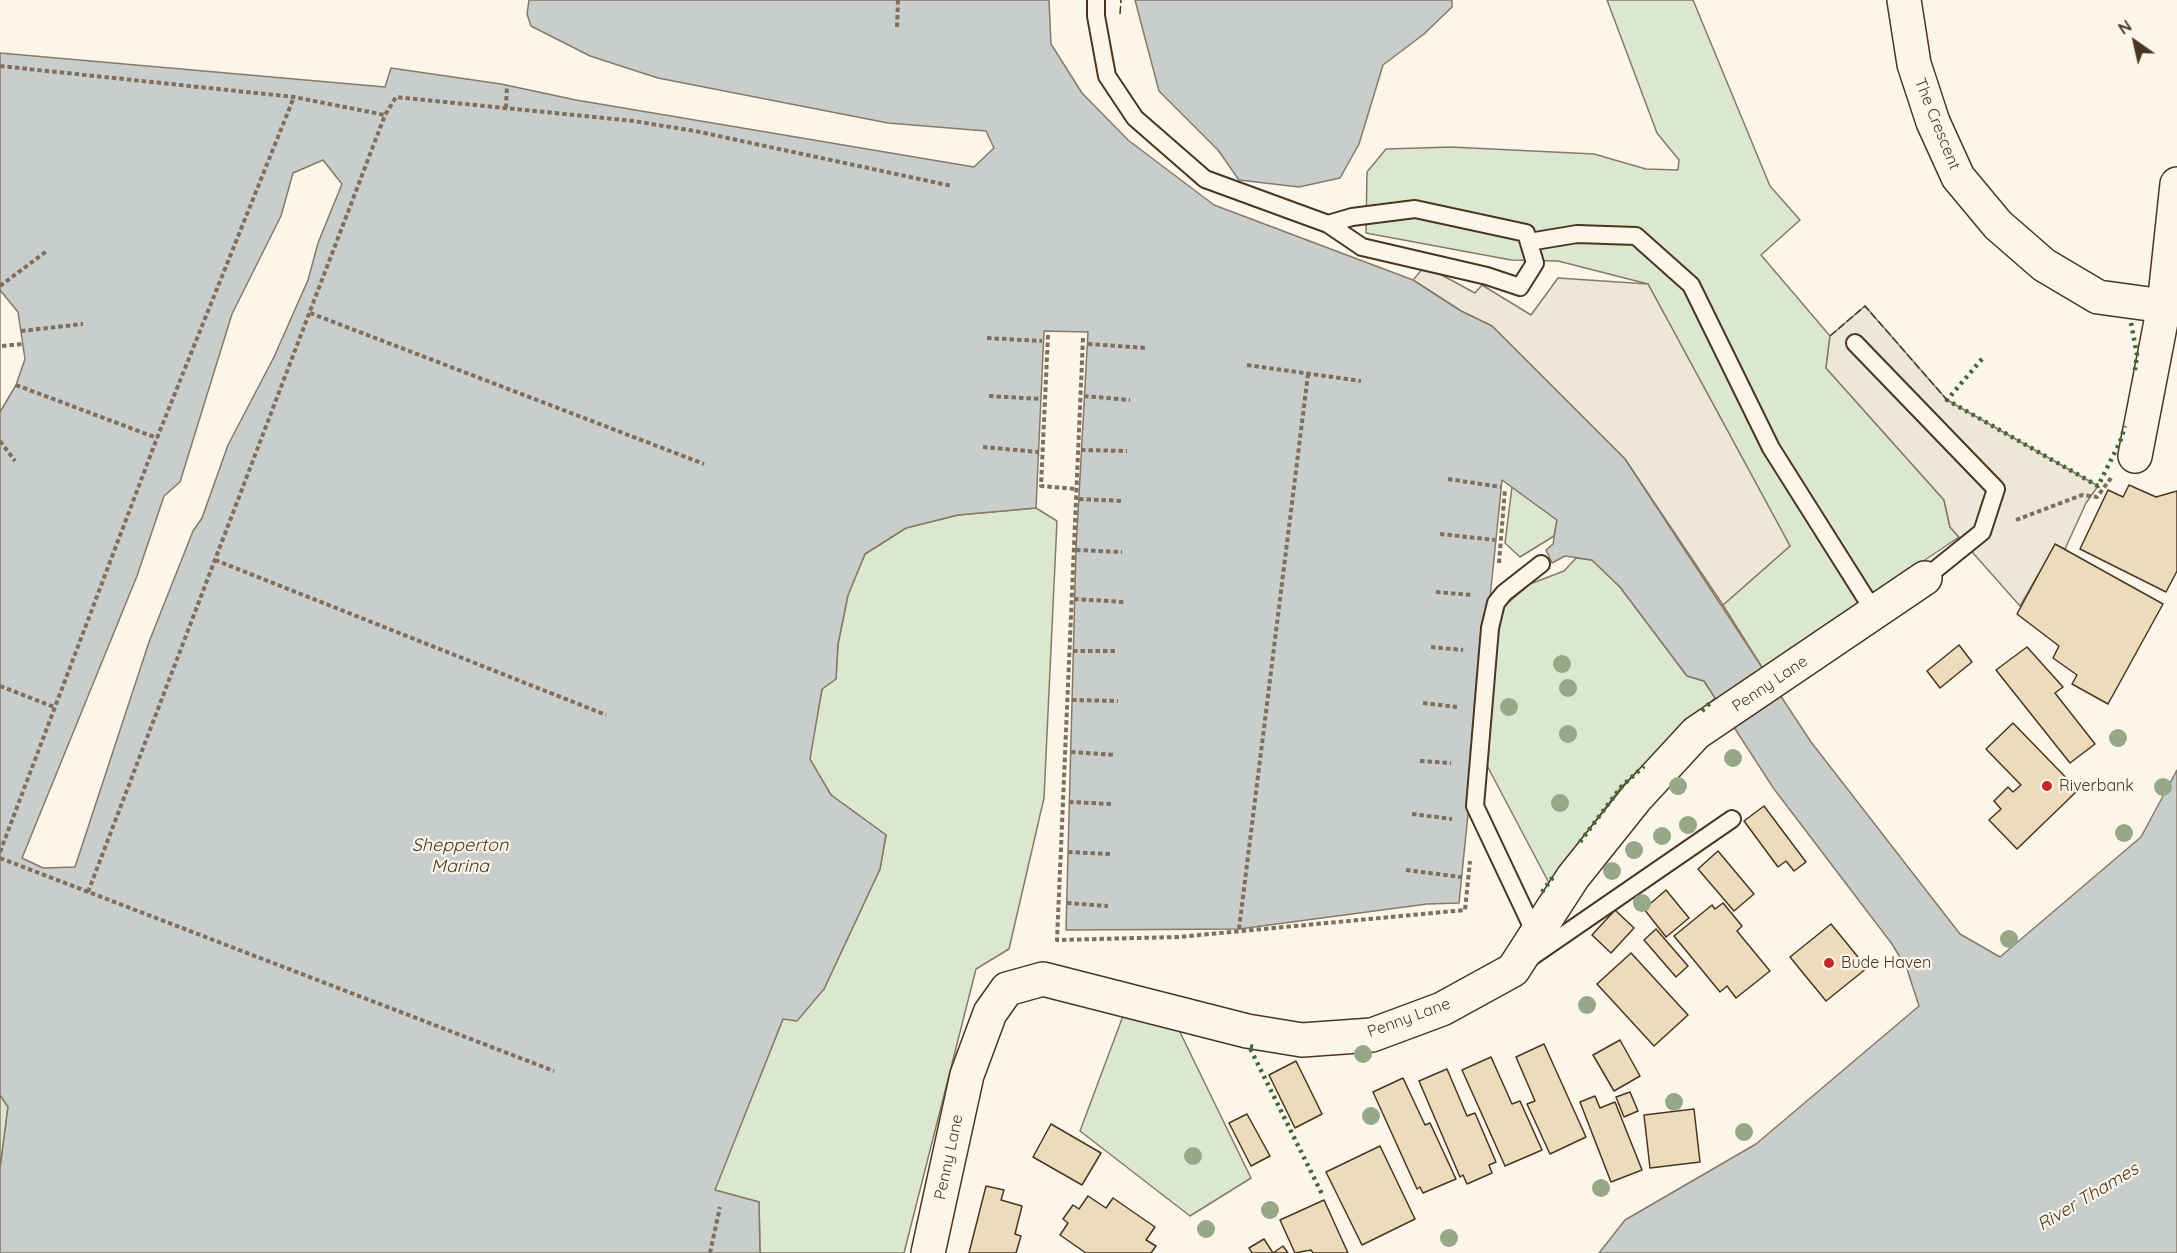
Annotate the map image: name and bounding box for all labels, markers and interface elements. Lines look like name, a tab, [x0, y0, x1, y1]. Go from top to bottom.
north arrow	[2105, 12, 2165, 72]
text: N	[2114, 16, 2135, 39]
street label: The Crescent	[1910, 75, 1964, 173]
street label: Penny Lane	[1729, 652, 1811, 716]
place label: Riverbank	[2059, 776, 2134, 796]
marker: Riverbank	[2040, 779, 2054, 793]
water label: Shepperton Marina	[412, 835, 508, 878]
place label: Bude Haven	[1841, 953, 1931, 973]
marker: Bude Haven	[1822, 956, 1836, 970]
street label: Penny Lane	[1365, 994, 1453, 1042]
street label: Penny Lane	[931, 1113, 967, 1201]
water label: River Thames	[2033, 1158, 2143, 1236]

